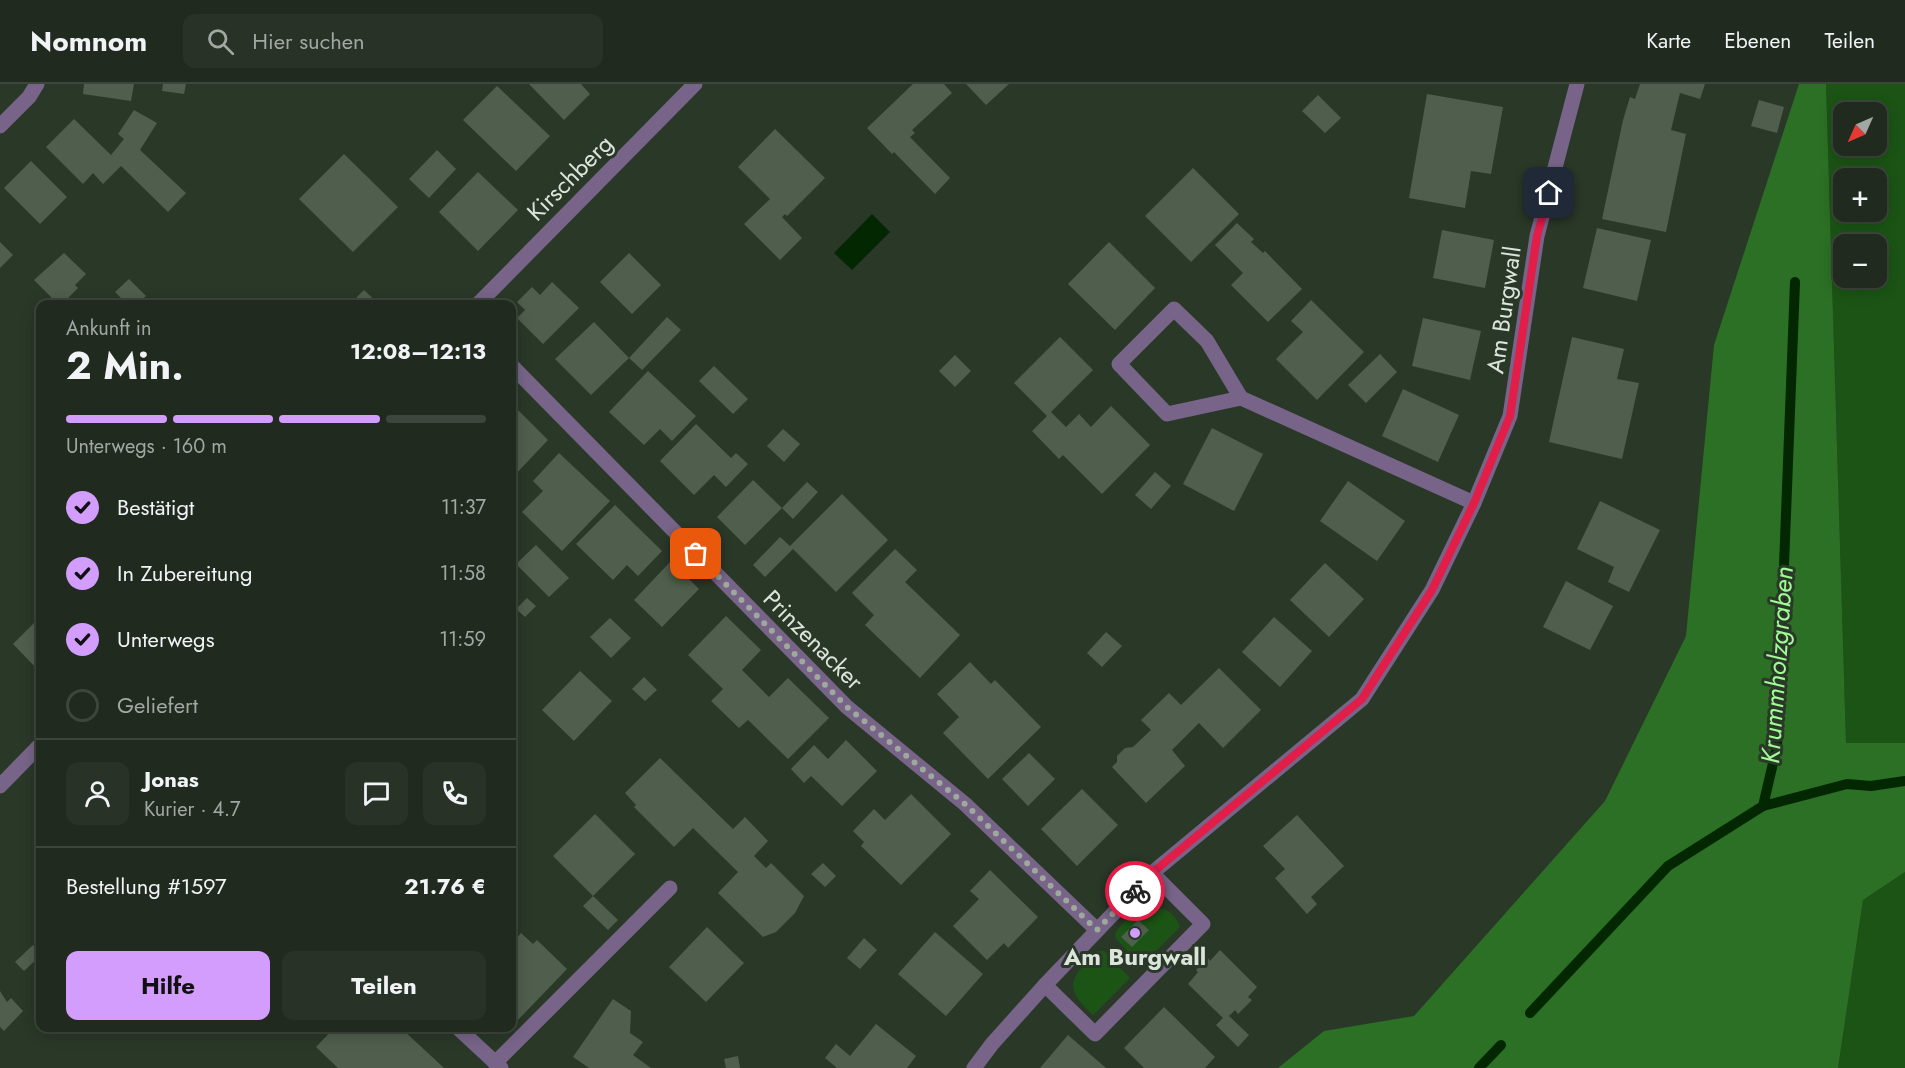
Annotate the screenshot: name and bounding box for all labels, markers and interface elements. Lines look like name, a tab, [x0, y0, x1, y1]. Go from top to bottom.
search box	[183, 14, 603, 68]
text: Nomnom	[30, 21, 147, 62]
icon: search	[204, 25, 237, 58]
text: Hier suchen	[252, 25, 365, 57]
text: Karte	[1646, 26, 1691, 56]
text: Ebenen	[1724, 26, 1791, 56]
text: Teilen	[1824, 26, 1875, 56]
north arrow	[1833, 102, 1887, 156]
map controls	[1833, 102, 1887, 288]
street label: Kirschberg	[519, 127, 621, 229]
pin	[1523, 167, 1574, 218]
button: +	[1833, 168, 1887, 222]
icon: home	[1532, 176, 1565, 209]
button: −	[1833, 234, 1887, 288]
street label: Am Burgwall	[1477, 244, 1530, 376]
text: Ankunft in	[66, 314, 152, 343]
text: 12:08–12:13	[350, 335, 486, 367]
text: 2 Min.	[66, 337, 184, 394]
text: Unterwegs · 160 m	[66, 432, 227, 461]
icon: check	[66, 491, 99, 524]
text: Bestätigt	[117, 491, 194, 523]
text: 11:37	[441, 493, 486, 522]
pin	[670, 528, 721, 579]
icon: bag	[679, 537, 712, 570]
icon: check	[66, 557, 99, 590]
text: In Zubereitung	[117, 557, 252, 589]
text: 11:58	[440, 559, 486, 588]
water label: Krummholzgraben	[1751, 565, 1803, 765]
street label: Prinzenacker	[755, 582, 872, 698]
icon: check	[66, 623, 99, 656]
text: Unterwegs	[117, 623, 215, 655]
text: 11:59	[439, 625, 486, 654]
text: Geliefert	[117, 689, 198, 721]
button: person	[66, 762, 129, 825]
button: chat	[345, 762, 408, 825]
button: phone	[423, 762, 486, 825]
text: Jonas	[144, 763, 199, 795]
text: Kurier · 4.7	[144, 795, 241, 824]
courier	[1105, 861, 1165, 921]
text: Bestellung #1597	[66, 870, 227, 902]
text: 21.76 €	[404, 870, 486, 902]
icon: bike	[1119, 875, 1152, 908]
marker: Am Burgwall	[1128, 926, 1142, 940]
place label: Am Burgwall	[1063, 939, 1206, 974]
button: Hilfe	[66, 951, 270, 1020]
button: Teilen	[282, 951, 486, 1020]

